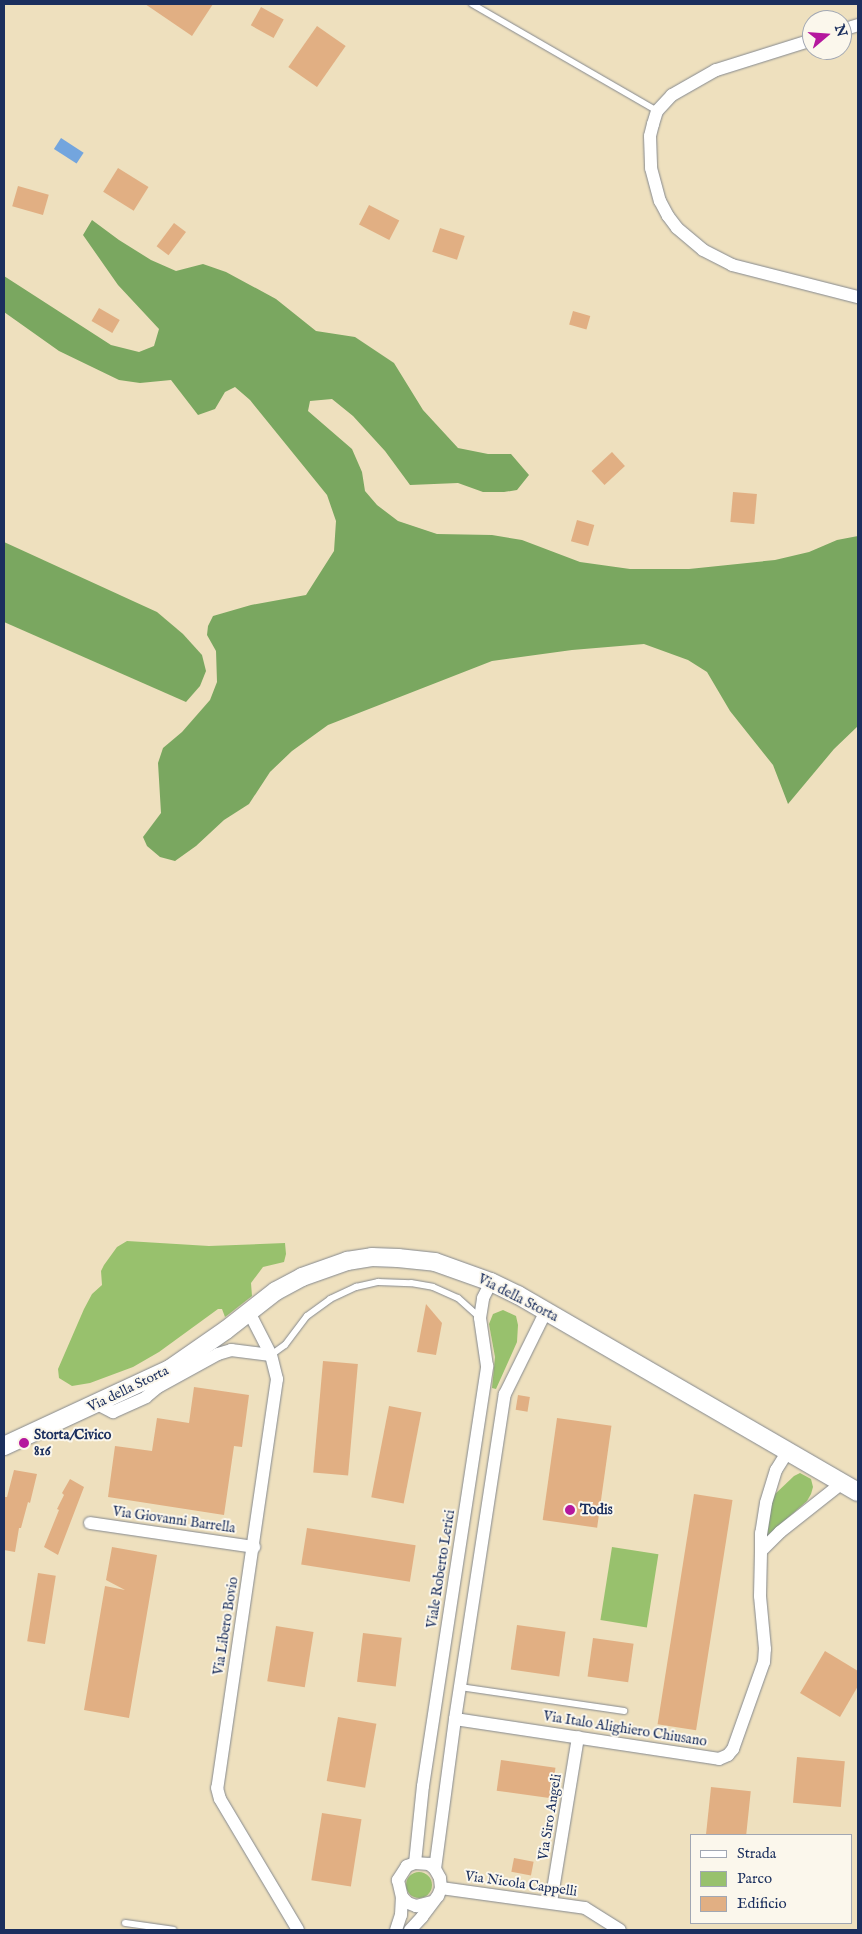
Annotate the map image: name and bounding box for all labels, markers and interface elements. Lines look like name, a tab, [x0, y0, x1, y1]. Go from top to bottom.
north arrow	[802, 10, 852, 60]
text: N	[830, 22, 851, 39]
street label: Via della Storta	[475, 1271, 561, 1325]
street label: Via della Storta	[85, 1362, 171, 1416]
place label: Storta/Civico 816	[34, 1427, 111, 1460]
marker: Storta/Civico 816	[18, 1437, 30, 1449]
place label: Todis	[580, 1502, 613, 1518]
street label: Via Giovanni Barrella	[111, 1503, 237, 1537]
marker: Todis	[564, 1504, 576, 1516]
street label: Viale Roberto Lerici	[423, 1509, 459, 1629]
street label: Via Libero Bovio	[210, 1576, 242, 1676]
street label: Via Italo Alighiero Chiusano	[542, 1708, 708, 1750]
street label: Via Siro Angeli	[535, 1773, 565, 1861]
legend	[690, 1834, 852, 1924]
text: Strada	[737, 1844, 776, 1863]
street label: Via Nicola Cappelli	[464, 1868, 578, 1900]
text: Parco	[737, 1869, 772, 1888]
text: Edificio	[737, 1894, 787, 1913]

